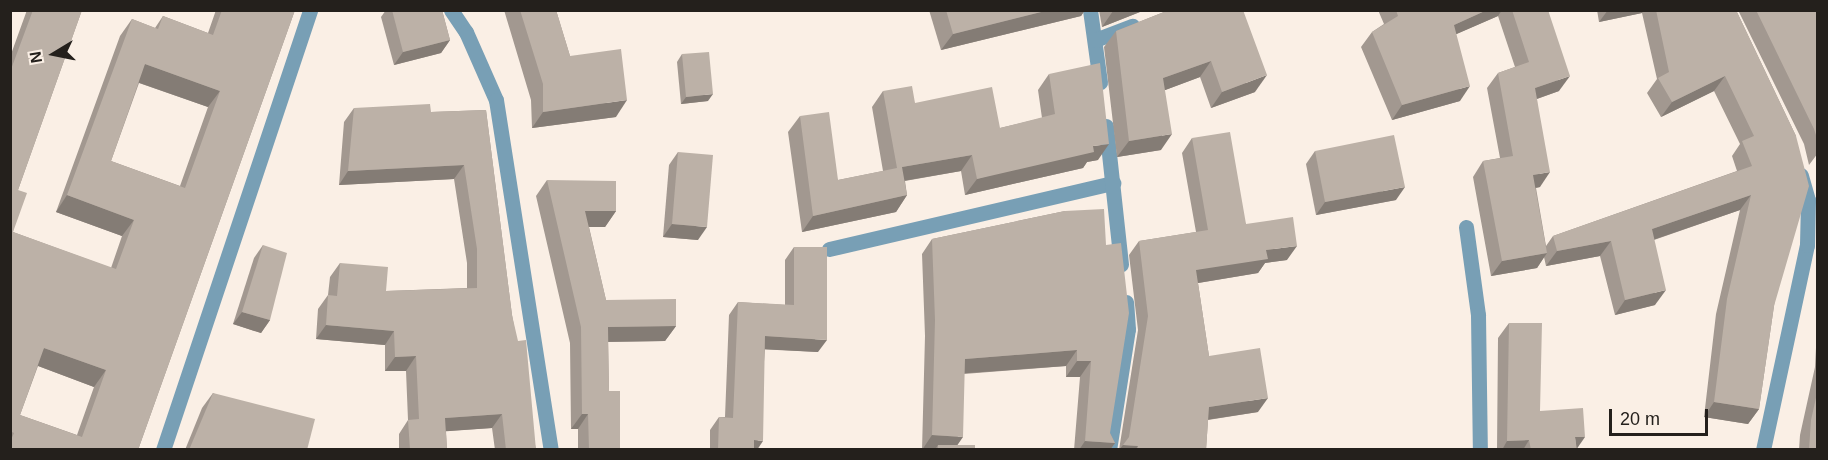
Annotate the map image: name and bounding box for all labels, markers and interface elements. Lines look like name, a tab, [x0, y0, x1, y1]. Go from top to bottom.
north arrow	[24, 24, 84, 84]
text: N	[26, 50, 45, 64]
scale bar	[1612, 397, 1711, 435]
text: 20 m	[1620, 409, 1660, 429]

